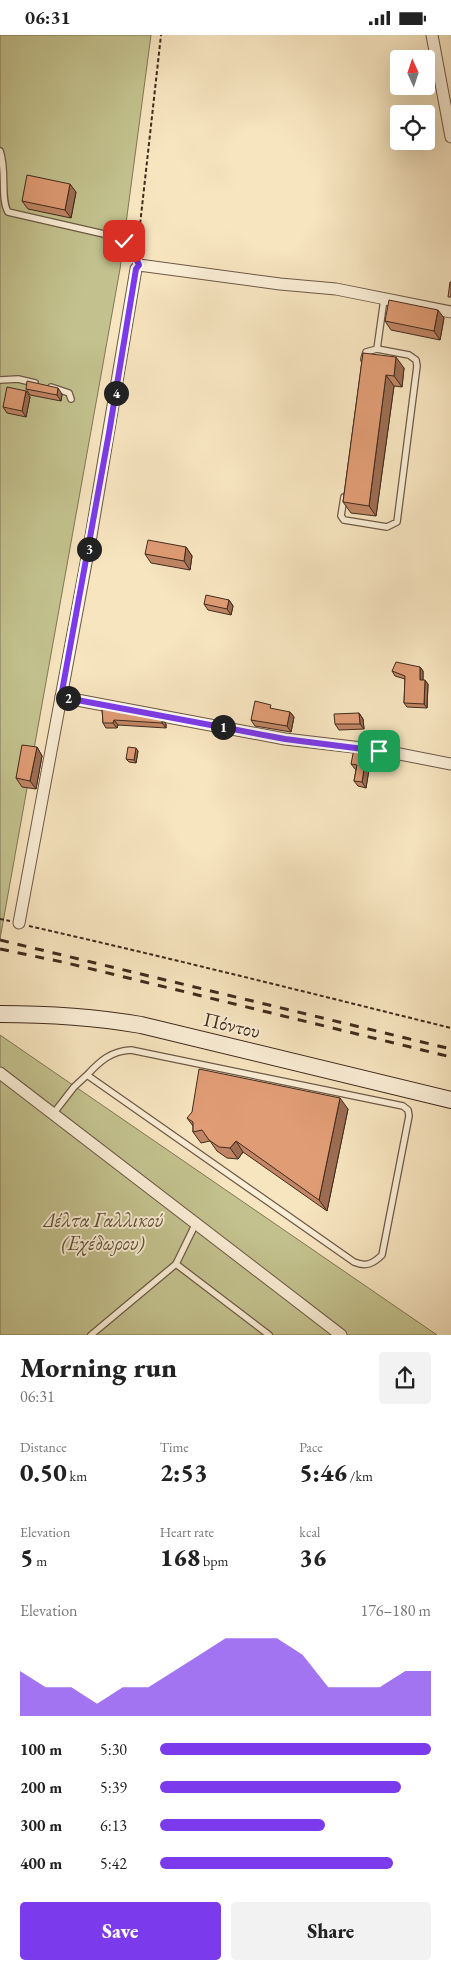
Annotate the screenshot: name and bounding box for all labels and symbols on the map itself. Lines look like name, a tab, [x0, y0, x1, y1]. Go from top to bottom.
north arrow	[390, 50, 435, 95]
pin	[103, 220, 145, 262]
pin: 4	[104, 381, 128, 405]
pin: 3	[76, 537, 102, 561]
pin: 2	[56, 685, 80, 711]
pin: 1	[210, 715, 236, 739]
pin	[358, 730, 400, 772]
street label: Πόντου	[201, 1006, 263, 1044]
park label: Δέλτα Γαλλικού (Εχέδωρου)	[42, 1207, 164, 1256]

